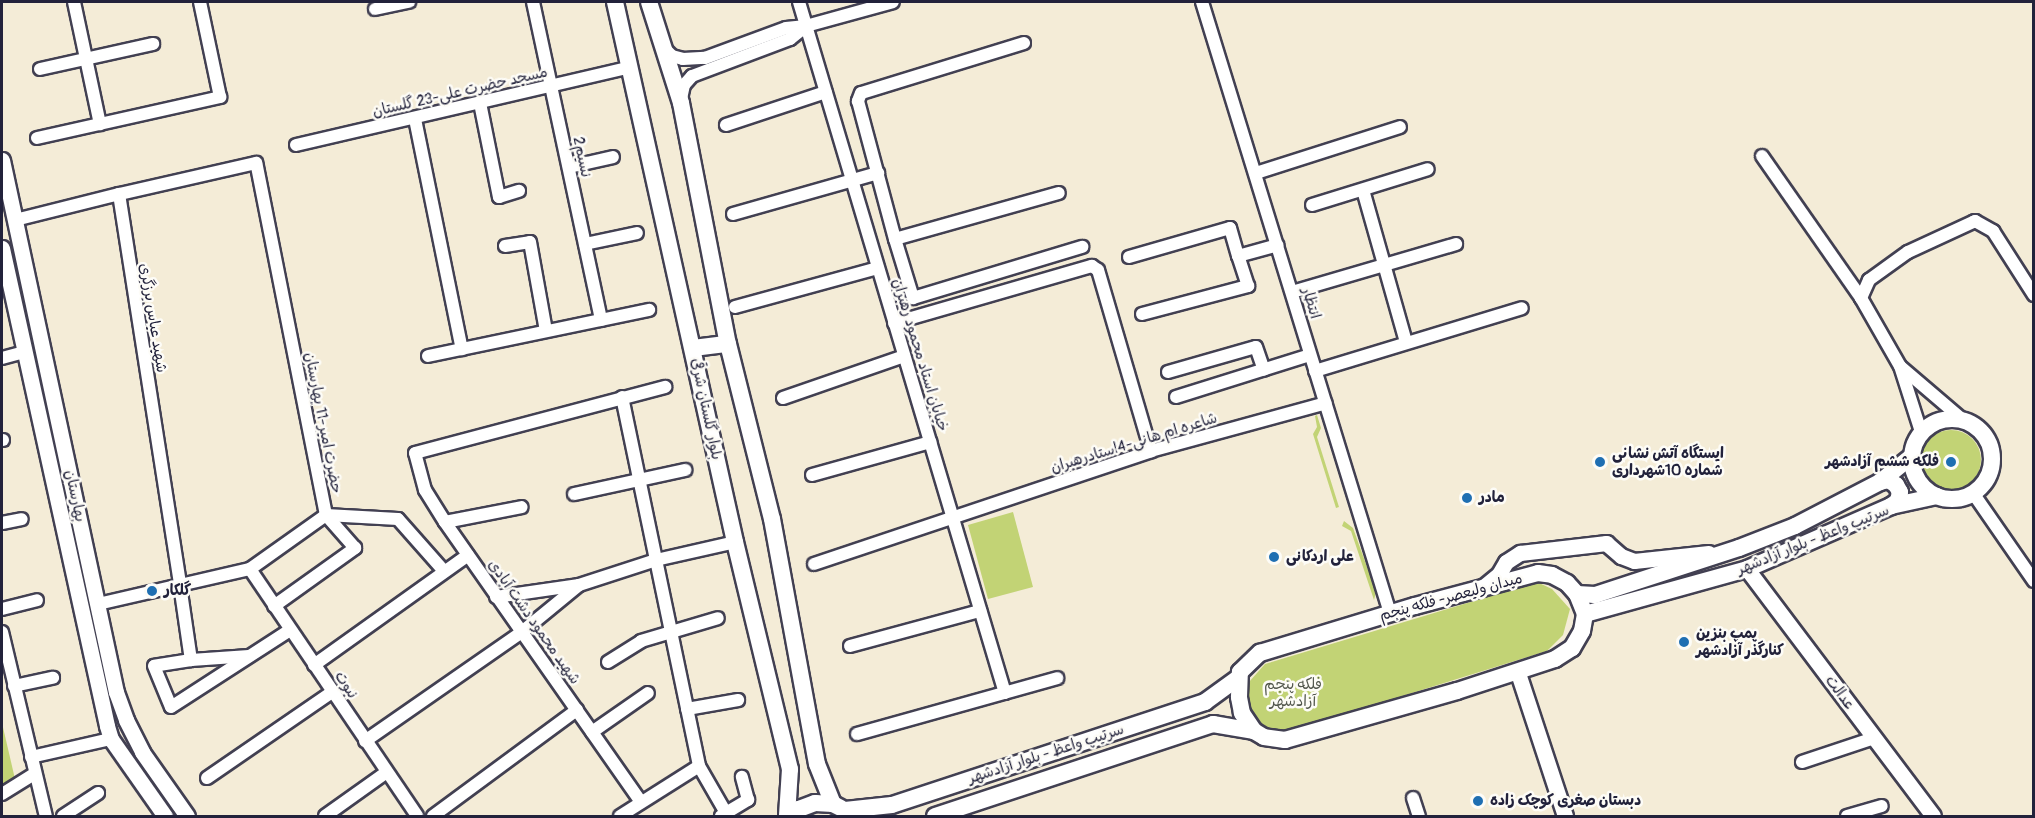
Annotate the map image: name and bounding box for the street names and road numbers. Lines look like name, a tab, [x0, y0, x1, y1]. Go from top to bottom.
street label: مسجد حضرت علی-23 گلستان	[371, 63, 549, 121]
street label: نسیم2	[569, 135, 595, 179]
street label: شهید عباس برزگری	[135, 262, 171, 374]
street label: خیابان استاد محمود رهبران	[888, 276, 952, 434]
street label: انتظار	[1298, 285, 1324, 321]
street label: حضرت امیر-11 بهارستان	[300, 351, 346, 495]
street label: بلوار گلستان شرقی	[686, 357, 726, 461]
street label: شاعره ام هانی-4استادرهبران	[1049, 409, 1219, 477]
street label: بهارستان	[61, 468, 89, 524]
street label: سرتیپ واعظ - بلوار آزادشهر	[1734, 501, 1892, 579]
street label: شهید محمود دشت آبادی	[484, 556, 584, 688]
street label: میدان ولیعصر- فلکه پنجم	[1378, 569, 1524, 625]
street label: نبوت	[330, 668, 362, 702]
street label: عدالت	[1821, 672, 1859, 714]
street label: سرتیپ واعظ - بلوار آزادشهر	[966, 720, 1126, 788]

